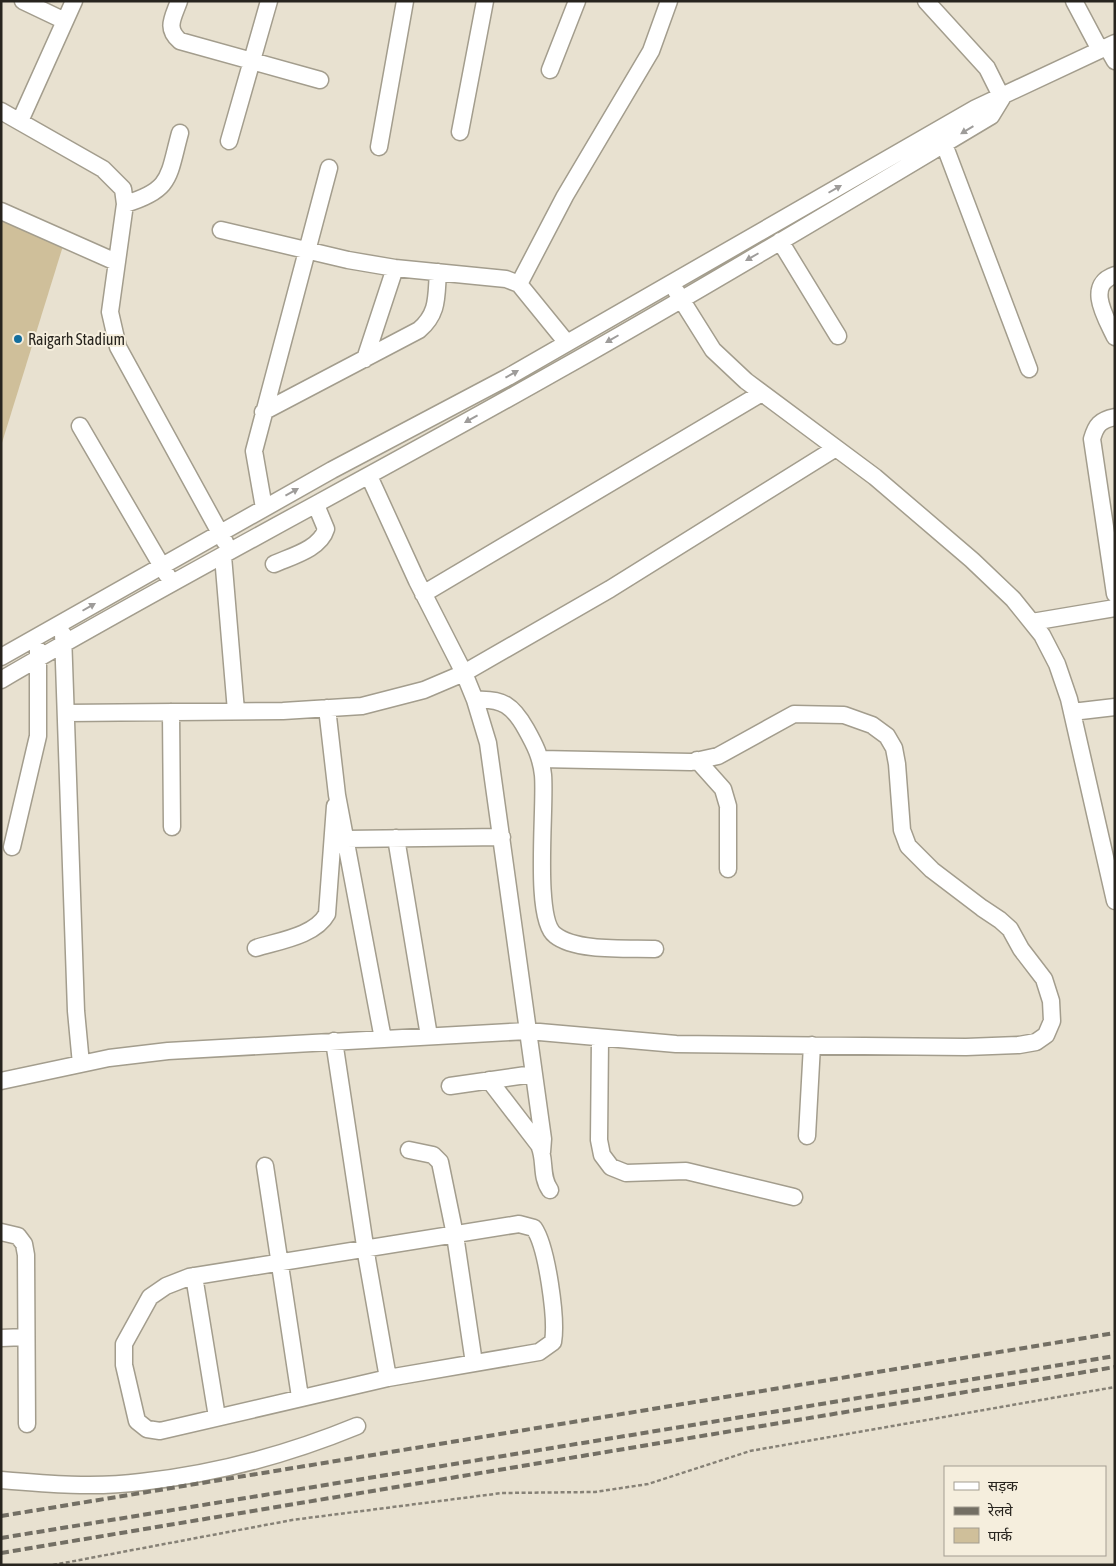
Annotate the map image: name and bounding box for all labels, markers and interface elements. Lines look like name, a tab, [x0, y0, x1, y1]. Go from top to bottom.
one-way arrow	[961, 125, 974, 134]
one-way arrow	[829, 185, 842, 194]
one-way arrow	[746, 253, 759, 262]
place label: Raigarh Stadium	[28, 330, 125, 349]
marker: Raigarh Stadium	[12, 333, 24, 345]
one-way arrow	[605, 335, 619, 344]
one-way arrow	[505, 370, 519, 378]
one-way arrow	[464, 415, 477, 424]
one-way arrow	[285, 488, 298, 497]
one-way arrow	[82, 603, 97, 611]
legend	[944, 1466, 1106, 1556]
text: सड़क	[988, 1477, 1018, 1494]
text: रेलवे	[987, 1502, 1013, 1519]
text: पार्क	[988, 1527, 1012, 1544]

